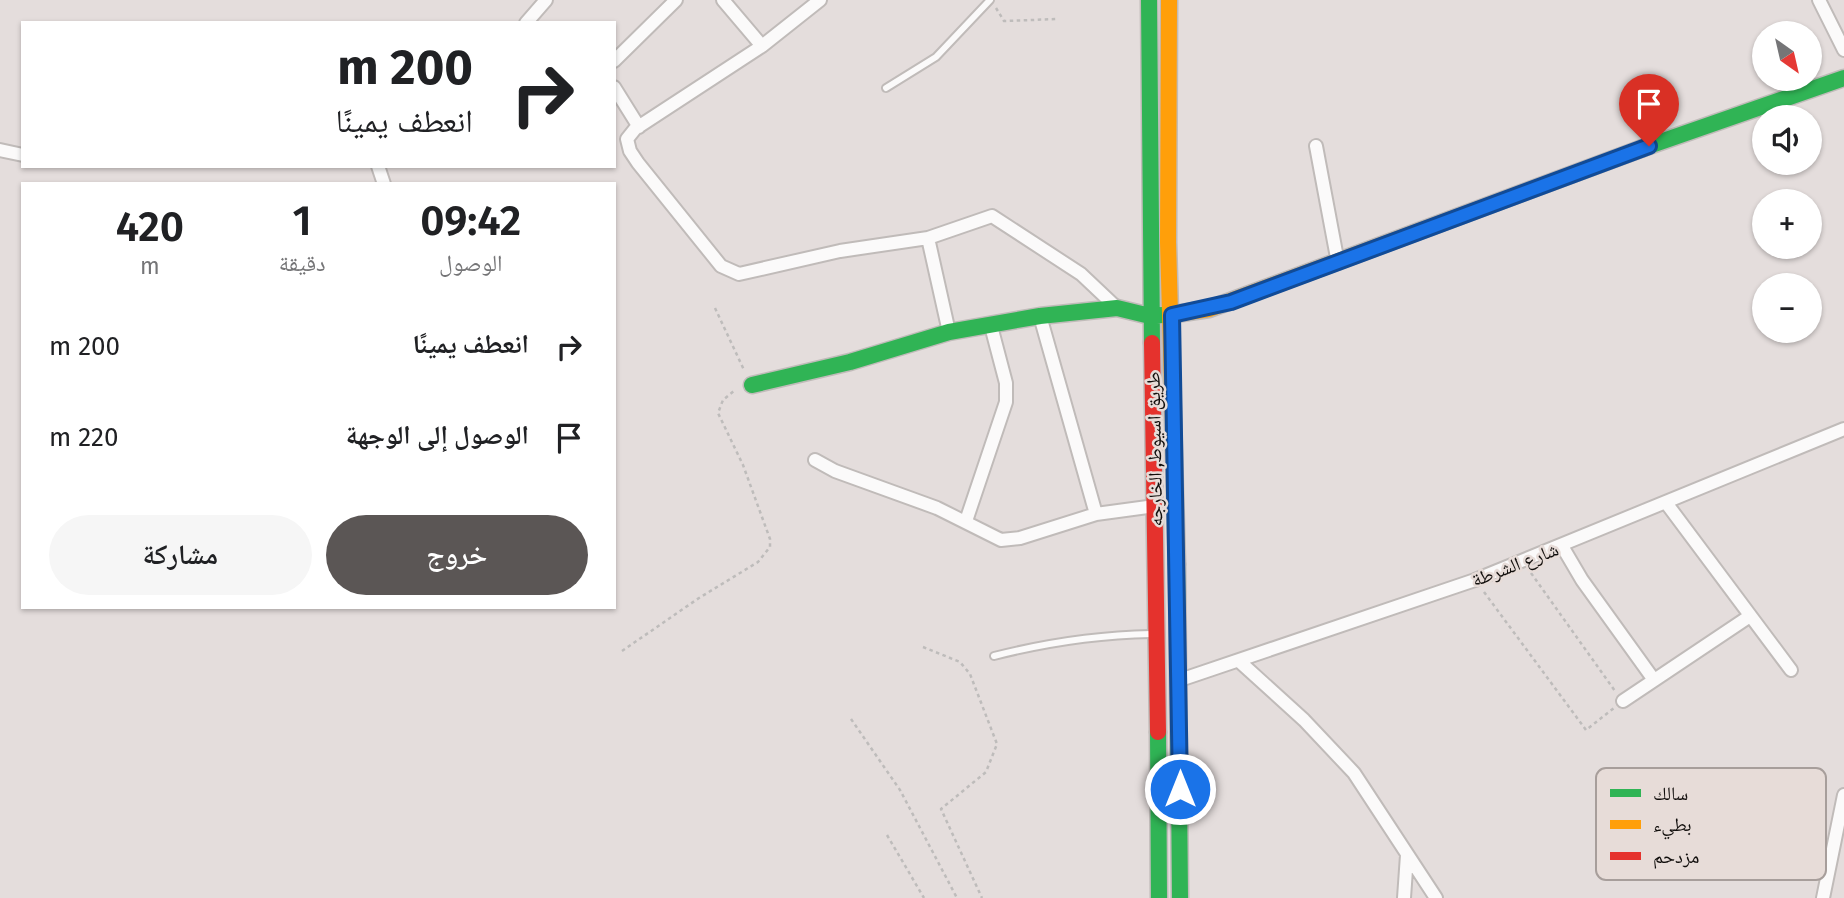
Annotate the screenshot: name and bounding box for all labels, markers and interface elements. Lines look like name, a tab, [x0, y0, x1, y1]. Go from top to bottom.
north arrow	[1752, 21, 1822, 91]
map controls	[1752, 21, 1822, 343]
text: 200 m	[337, 38, 473, 97]
icon: right	[497, 49, 588, 140]
pin	[1619, 74, 1679, 146]
icon: arrive	[1630, 85, 1668, 123]
text: انعطف يمينًا	[335, 102, 473, 140]
button: sound	[1752, 105, 1822, 175]
button: +	[1752, 189, 1822, 259]
text: 1	[293, 196, 312, 246]
text: 09:42	[420, 196, 521, 246]
text: 420	[116, 202, 184, 252]
text: دقيقة	[279, 249, 326, 277]
text: الوصول	[439, 249, 503, 277]
text: m	[140, 252, 160, 280]
button: −	[1752, 273, 1822, 343]
icon: right	[550, 328, 588, 366]
text: انعطف يمينًا	[413, 329, 529, 360]
text: 200 m	[49, 331, 120, 362]
street label: طريق اسيوط, الخارجه	[1142, 371, 1167, 527]
icon: arrive	[550, 419, 588, 457]
text: الوصول إلى الوجهة	[346, 420, 529, 451]
text: 220 m	[49, 422, 118, 453]
button: مشاركة	[49, 515, 312, 595]
button: خروج	[326, 515, 588, 595]
street label: شارع الشرطة	[1469, 537, 1562, 592]
position arrow	[1143, 752, 1217, 826]
legend	[1596, 768, 1826, 880]
text: سالك	[1653, 782, 1688, 805]
text: بطيء	[1653, 813, 1692, 840]
text: مزدحم	[1653, 845, 1699, 869]

